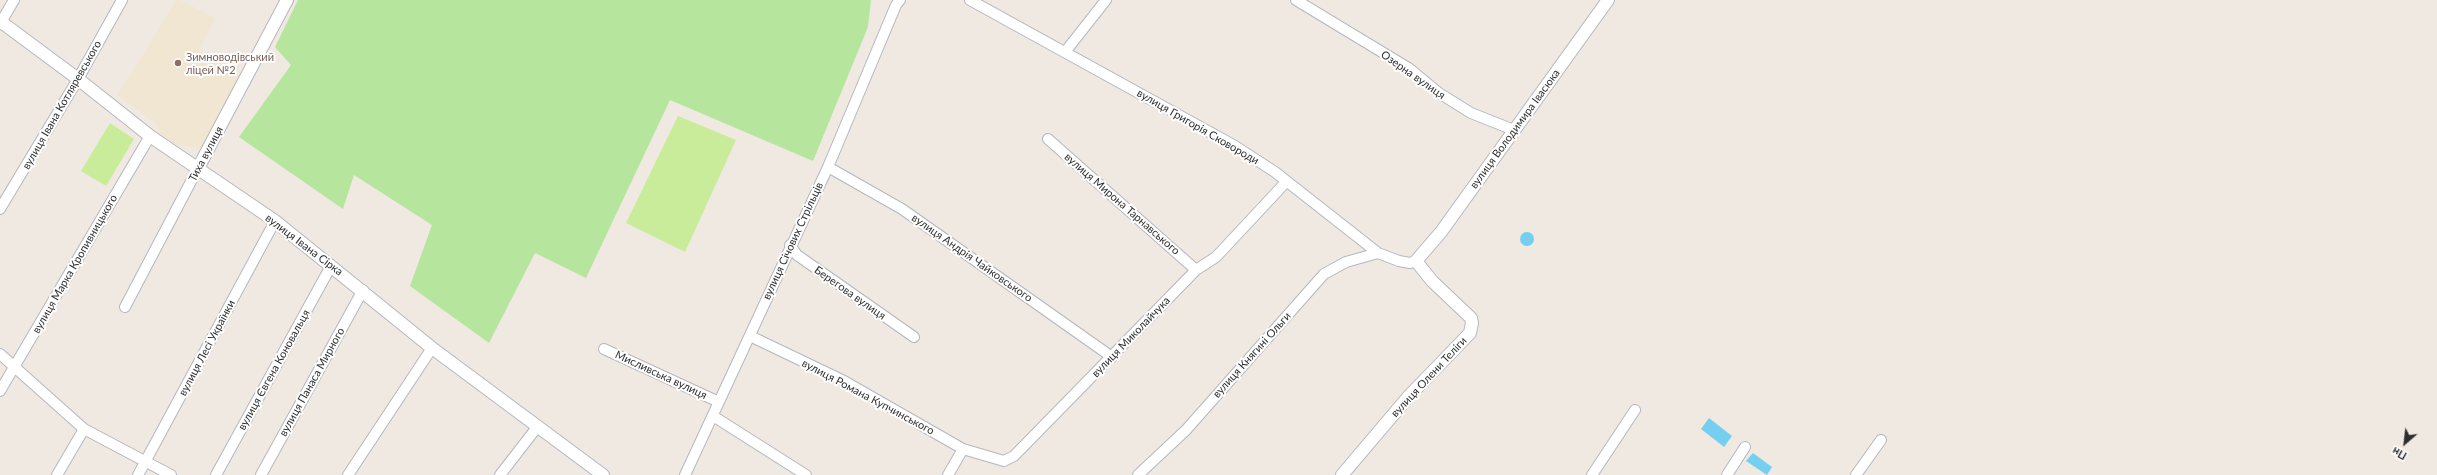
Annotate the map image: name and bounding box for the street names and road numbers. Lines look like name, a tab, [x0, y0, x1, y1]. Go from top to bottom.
street label: вулиця Івана Котляревського	[20, 38, 104, 172]
street label: Озерна вулиця	[1378, 48, 1448, 102]
street label: вулиця Володимира Івасюка	[1467, 67, 1563, 191]
street label: вулиця Григорія Сковороди	[1135, 87, 1261, 167]
street label: Тиха вулиця	[186, 124, 226, 184]
street label: вулиця Мирона Тарнавського	[1062, 150, 1182, 258]
street label: вулиця Січових Стрільців	[760, 180, 826, 302]
street label: вулиця Марка Кропивницького	[30, 192, 120, 336]
street label: вулиця Івана Сірка	[263, 211, 345, 279]
street label: вулиця Андрія Чайковського	[909, 211, 1035, 305]
street label: Берегова вулиця	[812, 263, 888, 323]
street label: вулиця Миколайчука	[1089, 294, 1173, 380]
street label: вулиця Лесі Українки	[176, 298, 238, 398]
street label: вулиця Євгена Коновальця	[235, 307, 313, 433]
street label: вулиця Княгині Ольги	[1210, 310, 1294, 400]
street label: вулиця Панаса Мирного	[277, 325, 347, 439]
street label: вулиця Олени Теліги	[1388, 334, 1470, 420]
street label: Мисливська вулиця	[613, 348, 709, 402]
street label: вулиця Романа Купчинського	[800, 356, 936, 438]

